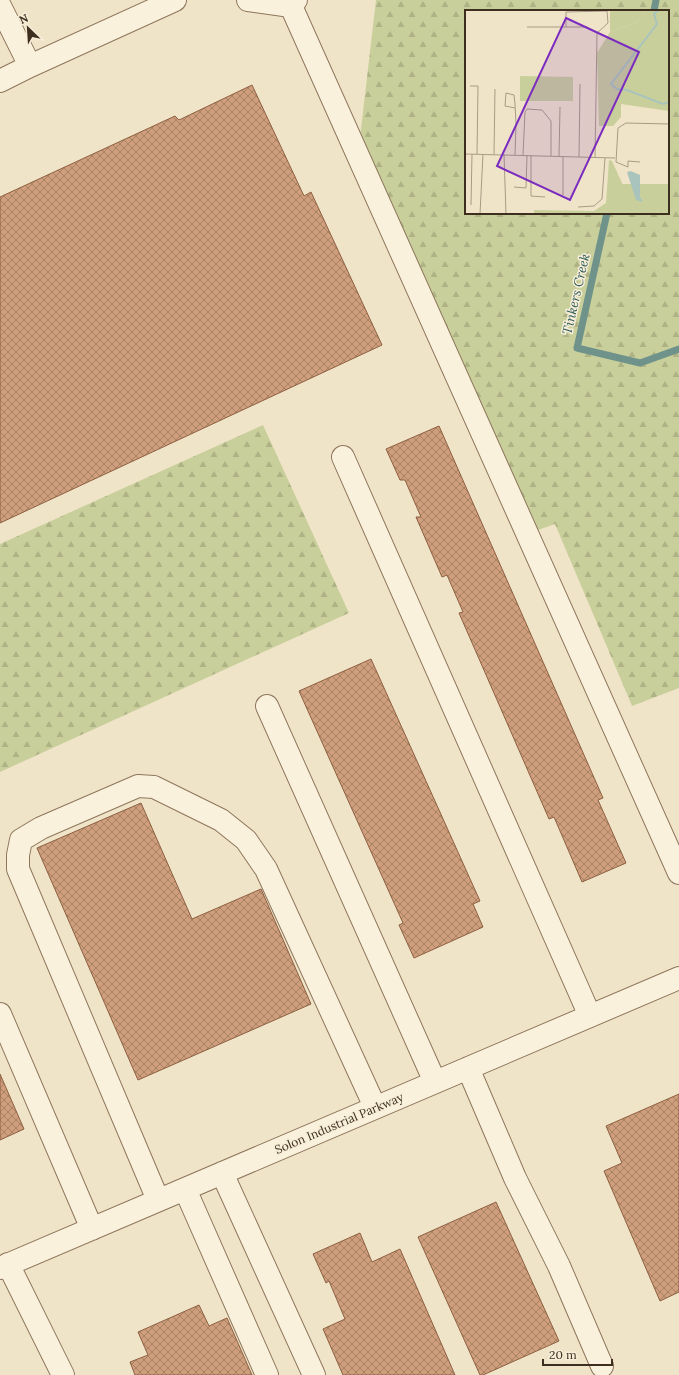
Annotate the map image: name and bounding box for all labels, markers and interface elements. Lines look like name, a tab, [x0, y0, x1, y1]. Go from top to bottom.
north arrow	[8, 8, 48, 48]
inset map	[465, 10, 669, 214]
text: N	[17, 11, 31, 27]
water label: Tinkers Creek	[558, 252, 594, 336]
street label: Solon Industrial Parkway	[272, 1089, 406, 1157]
scale bar	[543, 1341, 612, 1367]
text: 20 m	[549, 1347, 577, 1362]

